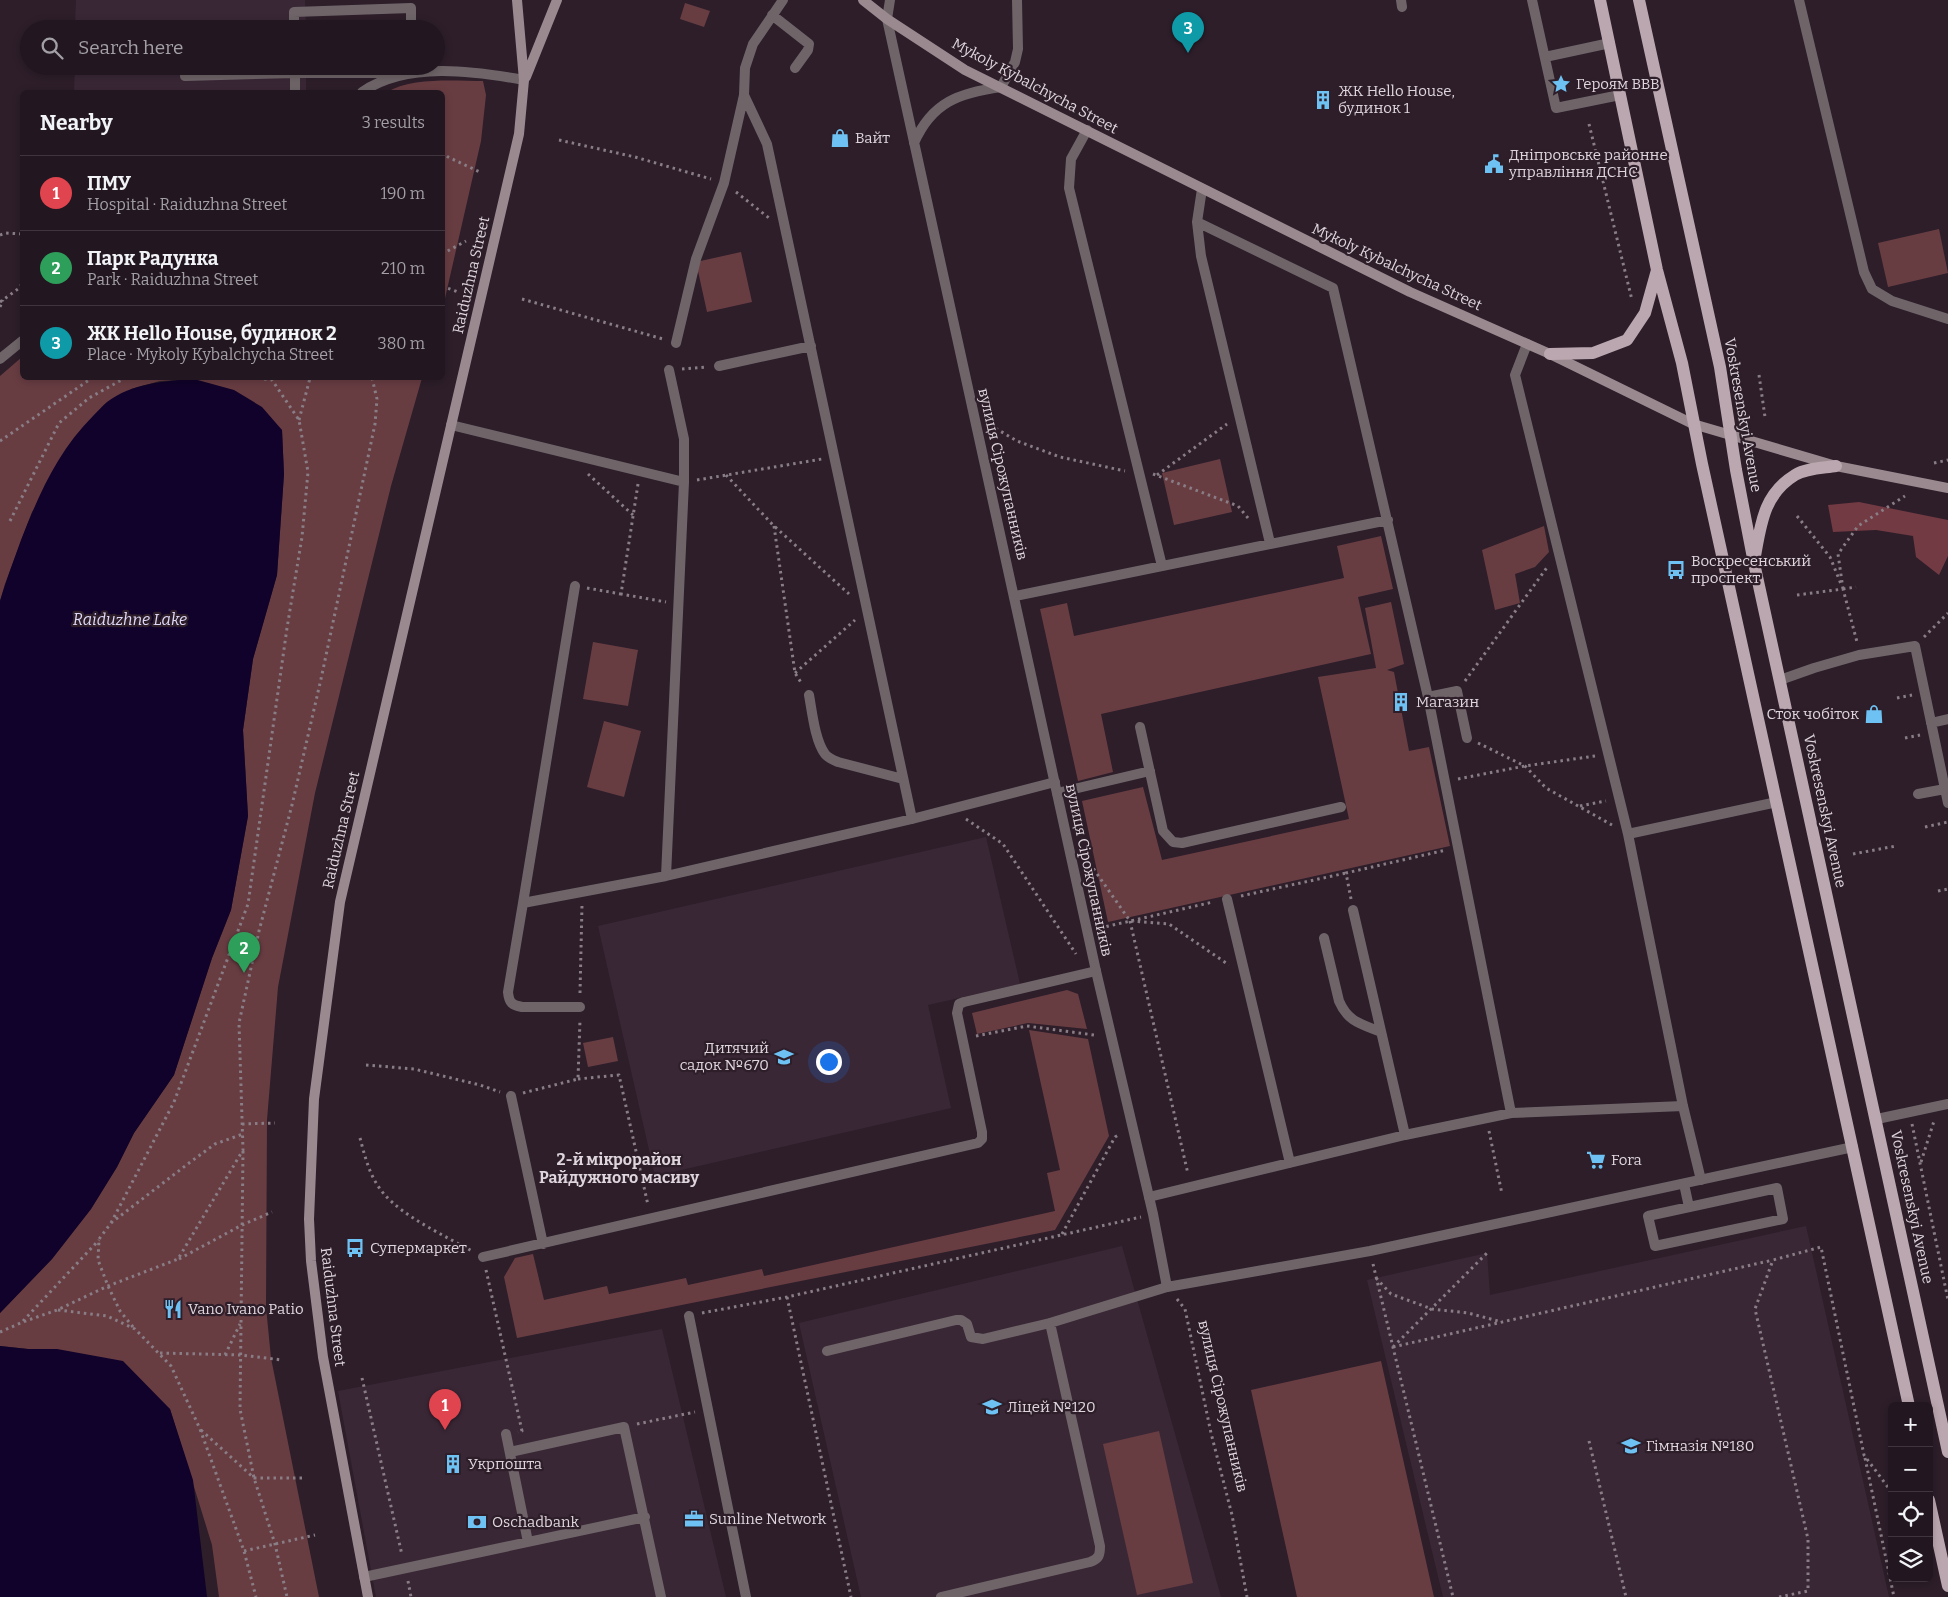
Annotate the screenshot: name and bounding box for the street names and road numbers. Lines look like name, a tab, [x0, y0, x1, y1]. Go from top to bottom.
street label: Mykoly Kybalchycha Street	[949, 34, 1122, 138]
street label: Raiduzhna Street	[449, 214, 493, 335]
street label: Mykoly Kybalchycha Street	[1309, 220, 1485, 315]
street label: Voskresenskyi Avenue	[1721, 336, 1765, 494]
street label: вулиця Сірожупанників	[974, 386, 1032, 562]
street label: Voskresenskyi Avenue	[1800, 733, 1850, 889]
street label: Raiduzhna Street	[319, 769, 363, 890]
street label: вулиця Сірожупанників	[1062, 782, 1116, 958]
street label: Voskresenskyi Avenue	[1887, 1129, 1937, 1285]
street label: Raiduzhna Street	[317, 1246, 349, 1368]
street label: вулиця Сірожупанників	[1194, 1318, 1252, 1494]

